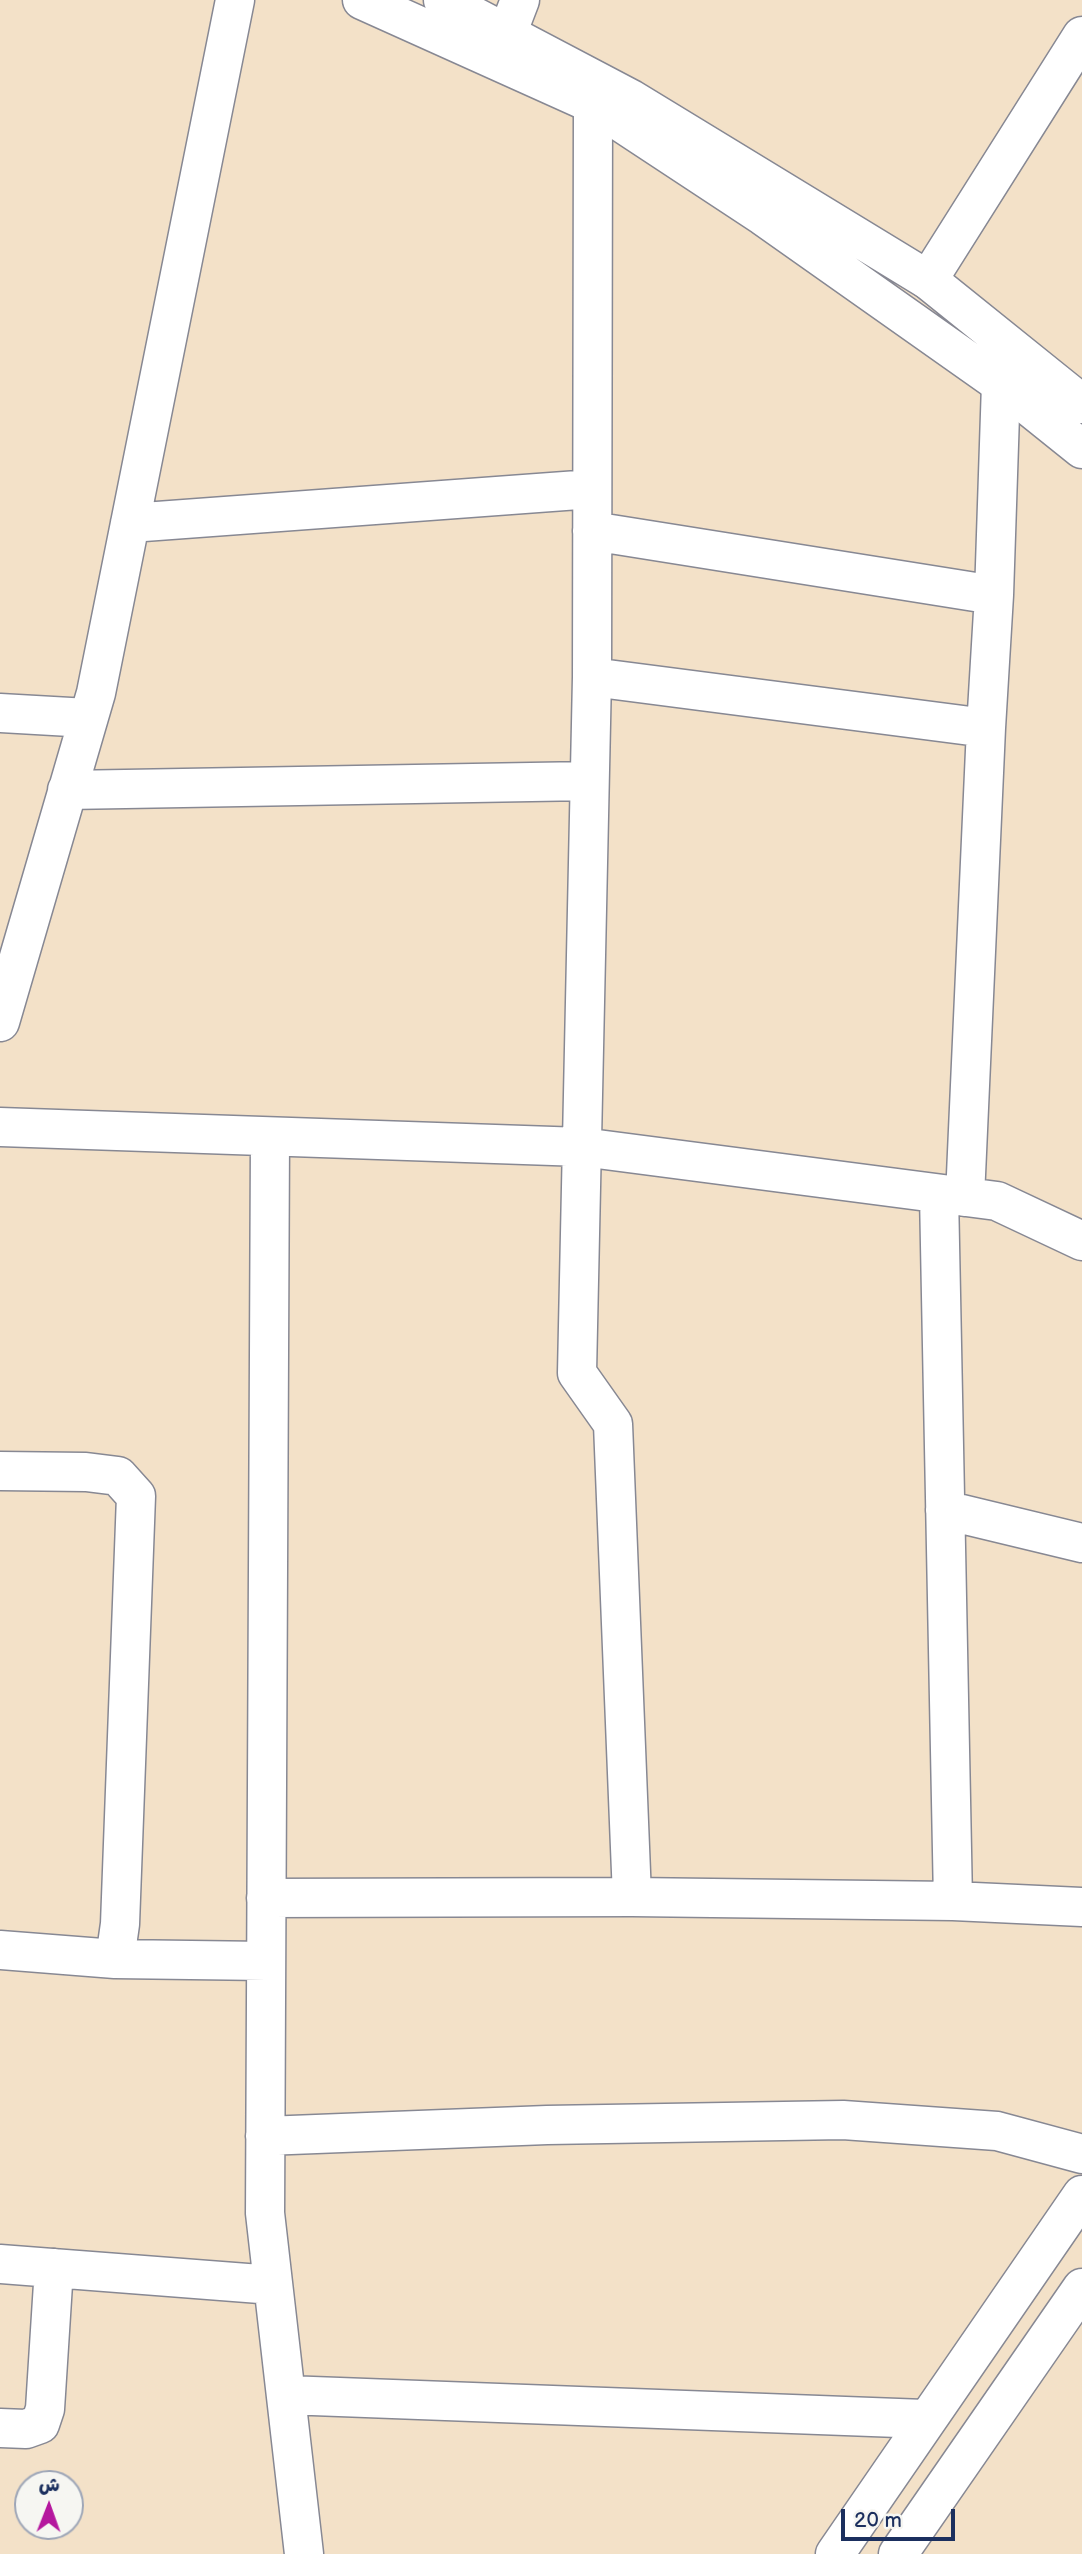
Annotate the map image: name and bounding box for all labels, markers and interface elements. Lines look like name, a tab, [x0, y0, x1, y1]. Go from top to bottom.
north arrow	[14, 2470, 84, 2540]
text: ش	[39, 2474, 60, 2497]
scale bar	[844, 2494, 958, 2538]
text: 20 m	[854, 2508, 902, 2533]

